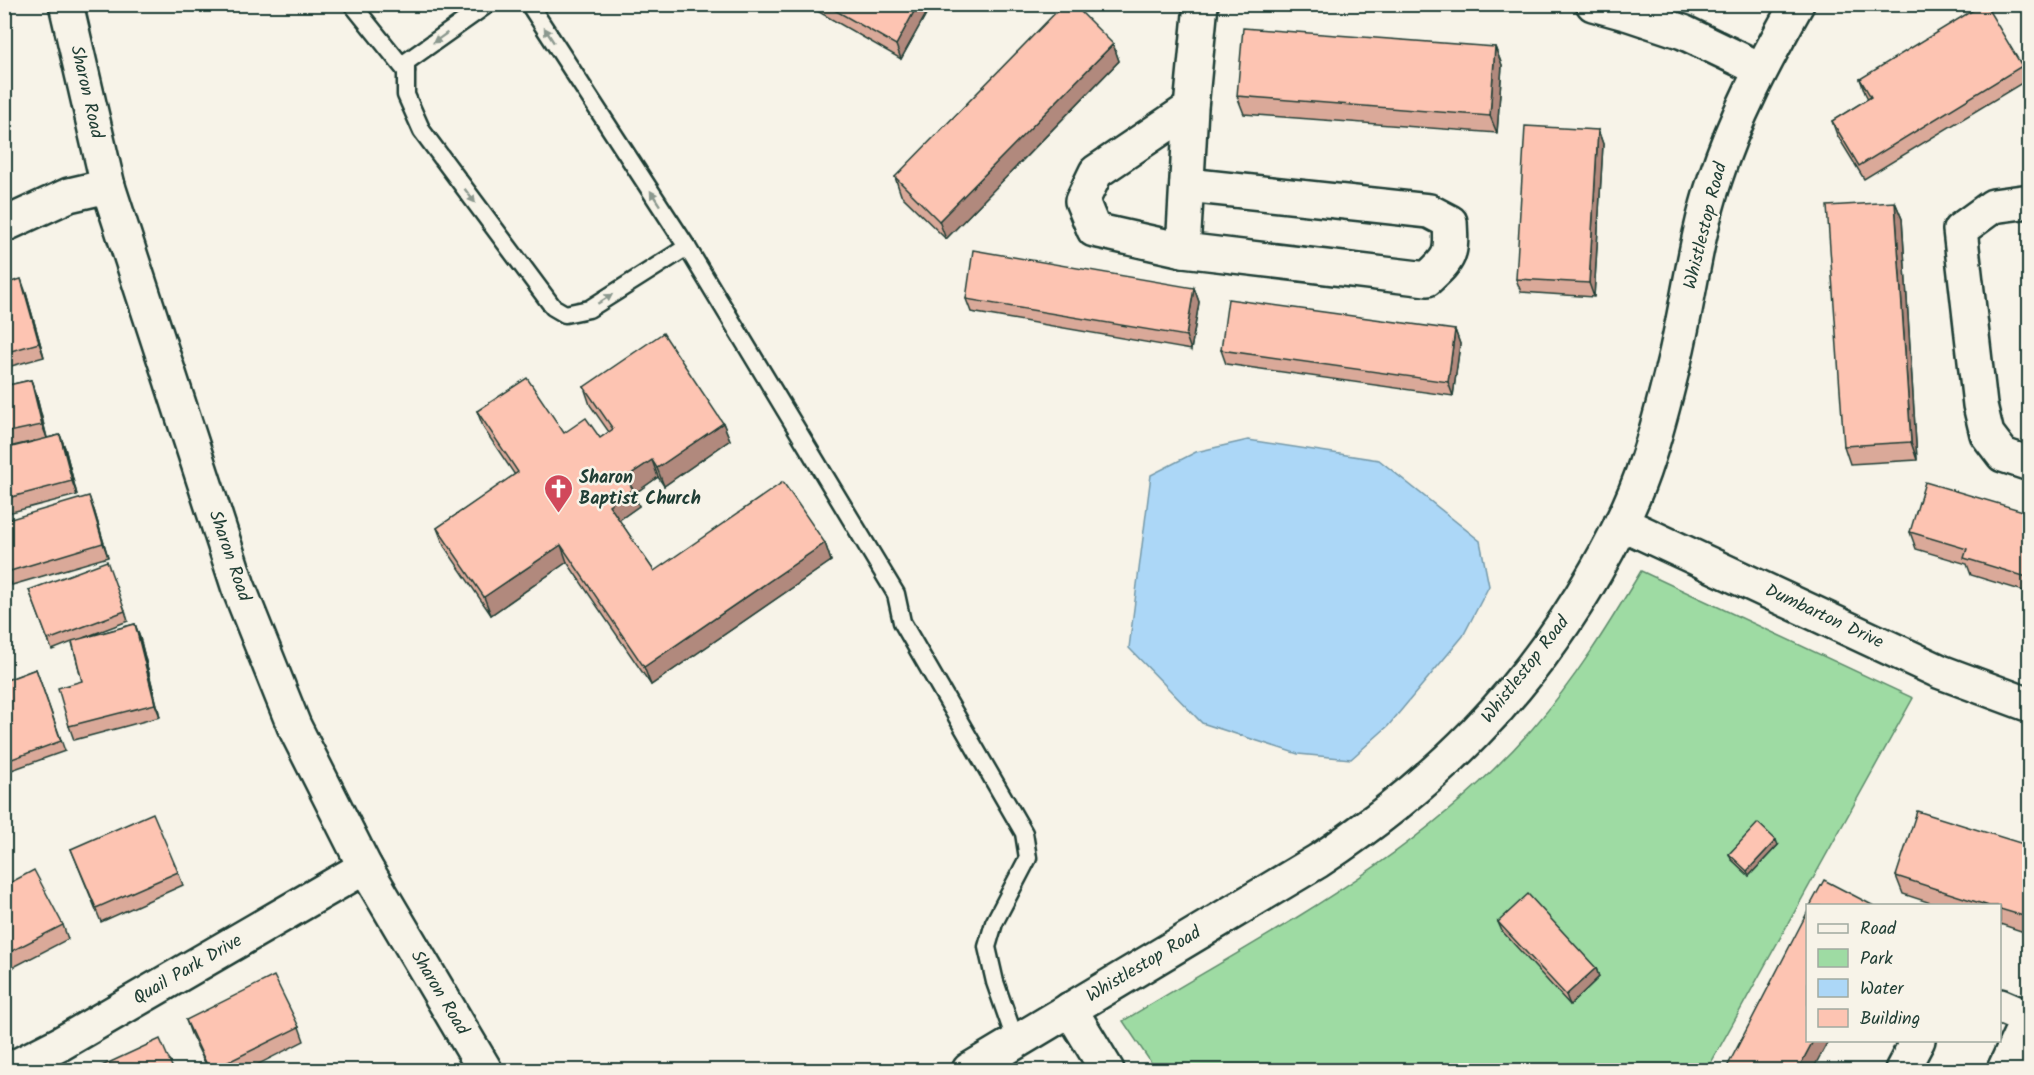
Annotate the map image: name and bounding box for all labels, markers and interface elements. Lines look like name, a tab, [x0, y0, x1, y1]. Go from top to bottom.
one-way arrow	[543, 27, 555, 43]
one-way arrow	[432, 32, 448, 44]
street label: Sharon Road	[61, 43, 111, 142]
street label: Whistlestop Road	[1676, 159, 1736, 293]
one-way arrow	[464, 188, 476, 203]
one-way arrow	[650, 190, 661, 206]
one-way arrow	[596, 293, 612, 305]
place label: Sharon Baptist Church	[579, 464, 701, 514]
church icon: Sharon Baptist Church	[542, 472, 574, 514]
street label: Sharon Road	[200, 507, 258, 606]
street label: Dumbarton Drive	[1760, 577, 1888, 657]
street label: Whistlestop Road	[1475, 609, 1578, 730]
legend	[1806, 904, 2001, 1042]
text: Road	[1860, 915, 1897, 944]
street label: Whistlestop Road	[1081, 919, 1208, 1011]
street label: Quail Park Drive	[128, 927, 248, 1013]
street label: Sharon Road	[402, 945, 476, 1042]
text: Park	[1860, 945, 1893, 974]
text: Water	[1860, 975, 1905, 1004]
text: Building	[1860, 1005, 1920, 1034]

